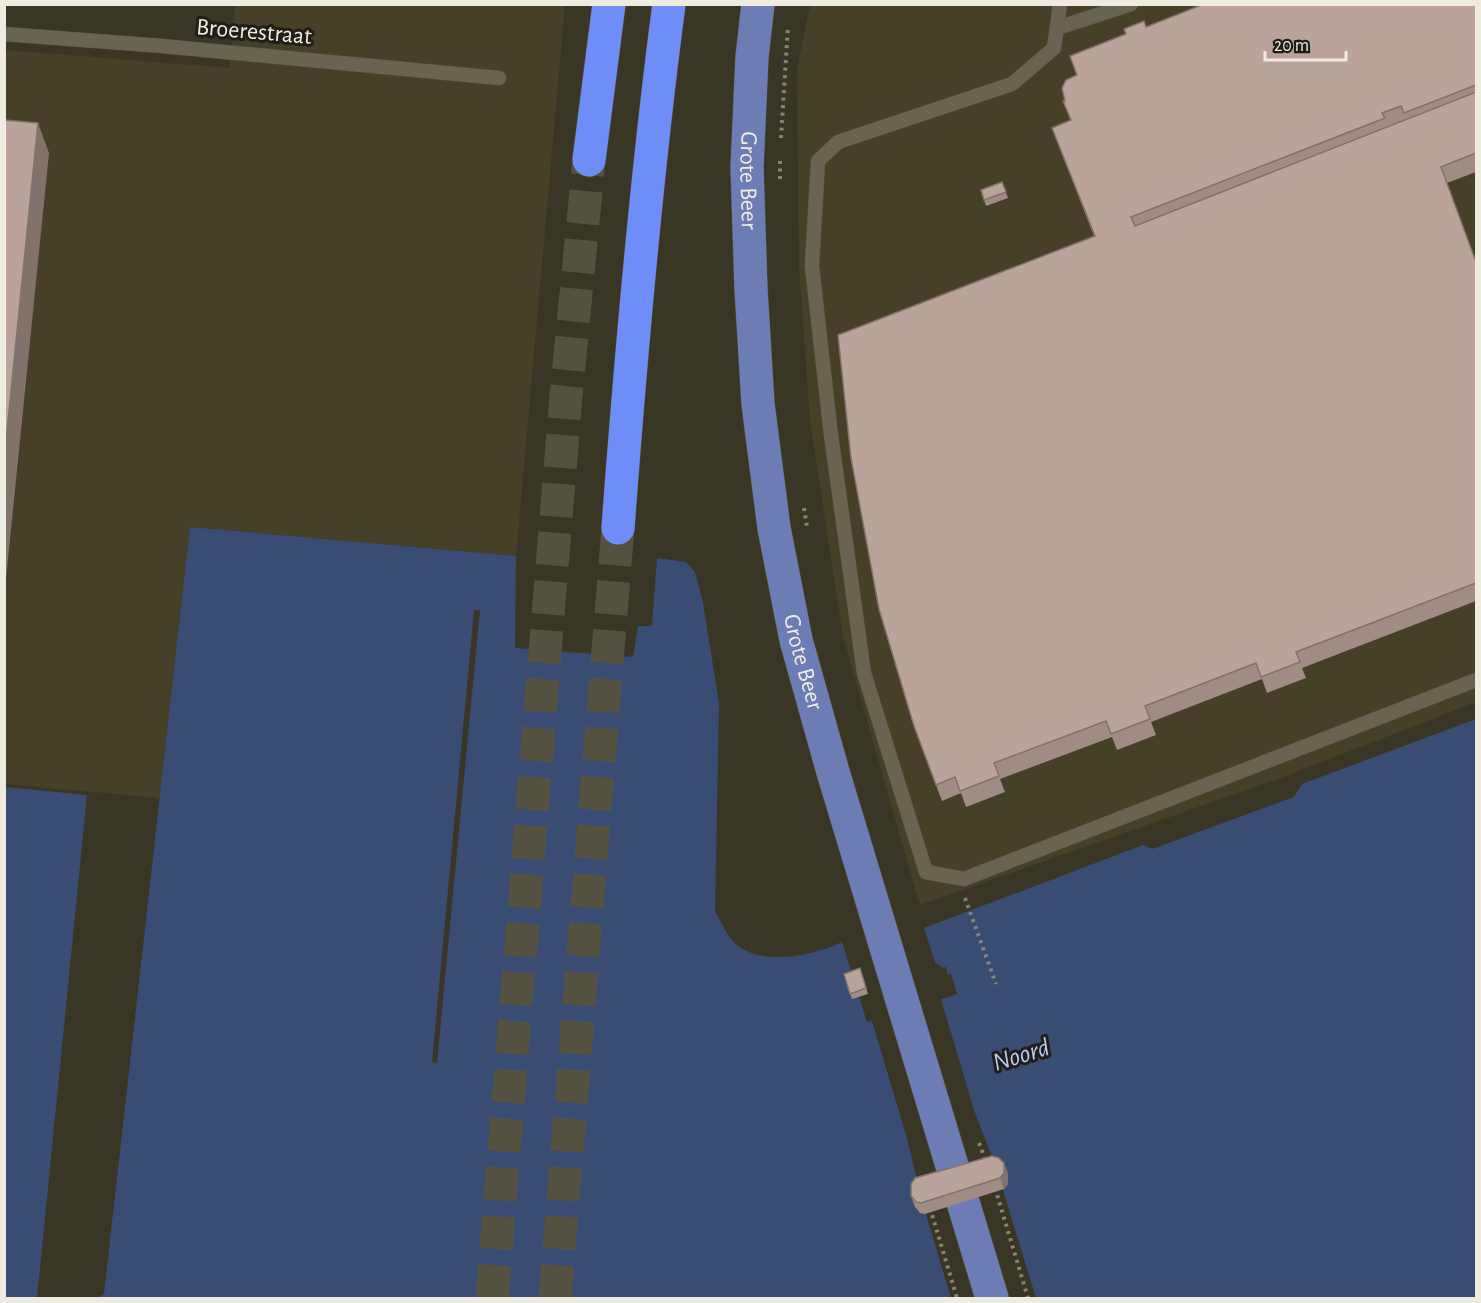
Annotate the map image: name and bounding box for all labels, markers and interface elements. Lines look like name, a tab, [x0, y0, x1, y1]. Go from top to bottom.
street label: Broerestraat	[195, 15, 313, 49]
scale bar	[1265, 24, 1346, 62]
text: 20 m	[1274, 37, 1309, 55]
street label: Grote Beer	[735, 131, 761, 230]
street label: Grote Beer	[779, 612, 827, 713]
water label: Noord	[990, 1034, 1053, 1076]

